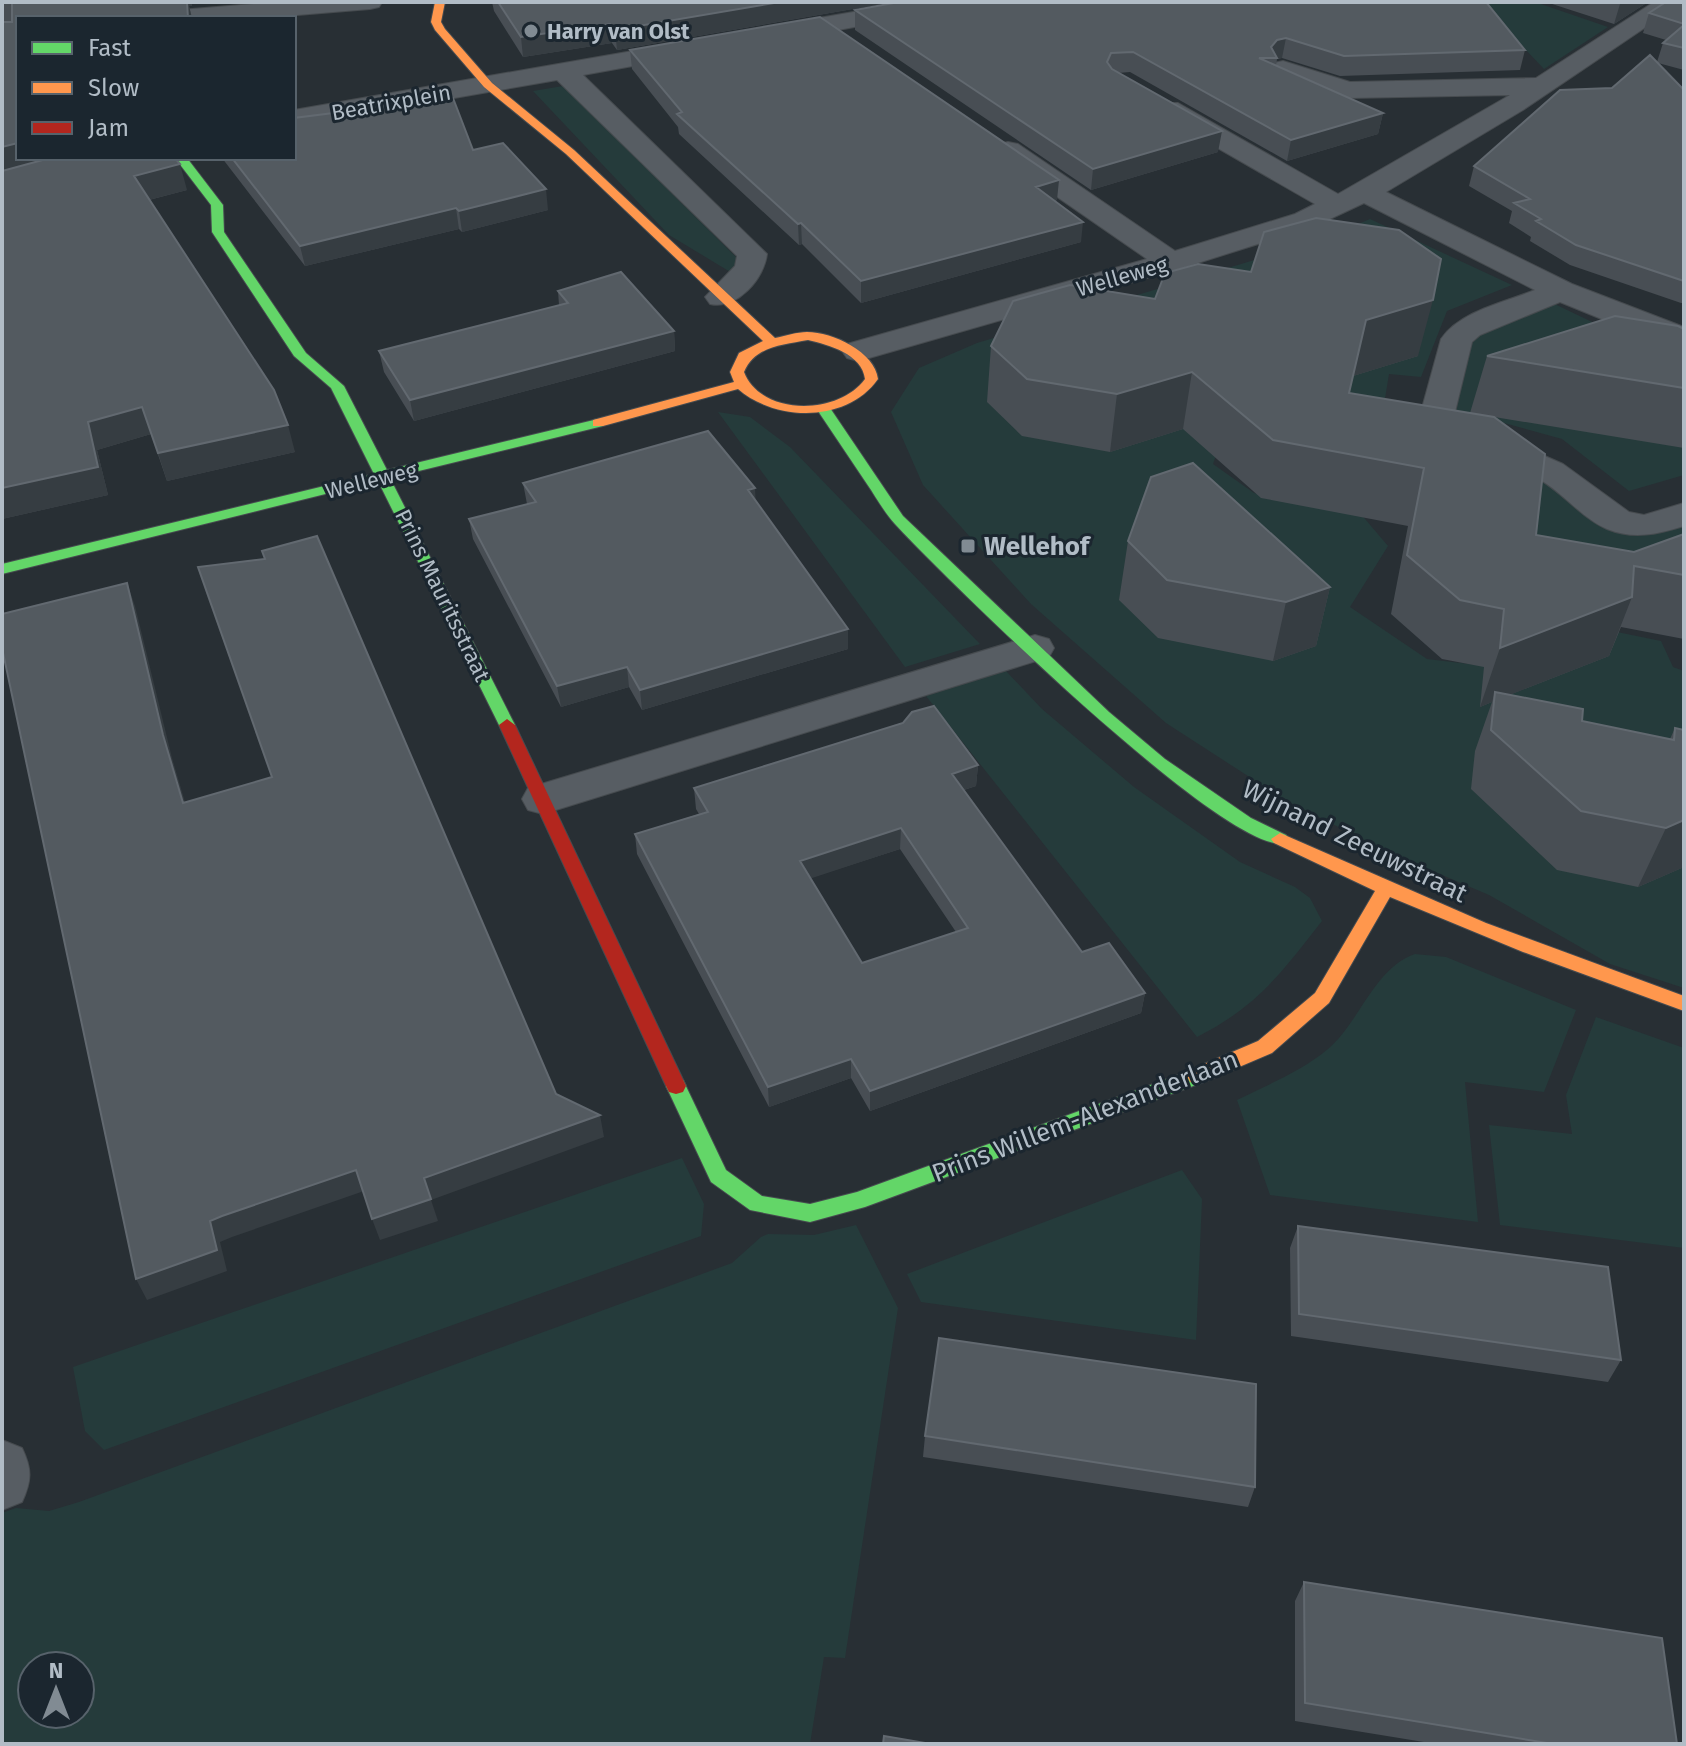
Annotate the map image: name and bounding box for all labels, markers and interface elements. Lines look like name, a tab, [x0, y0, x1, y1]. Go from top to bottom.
legend	[16, 16, 296, 160]
place label: Harry van Olst	[547, 18, 690, 45]
marker: Harry van Olst	[522, 22, 540, 40]
text: Fast	[88, 34, 131, 62]
text: Slow	[88, 74, 139, 102]
street label: Beatrixplein	[329, 79, 453, 126]
text: Jam	[88, 114, 129, 142]
street label: Welleweg	[1073, 250, 1172, 302]
street label: Welleweg	[322, 456, 420, 505]
street label: Prins Mauritsstraat	[389, 505, 496, 686]
place label: Wellehof	[984, 531, 1092, 562]
marker: Wellehof	[959, 537, 977, 555]
street label: Wijnand Zeeuwstraat	[1237, 773, 1473, 910]
street label: Prins Willem-Alexanderlaan	[928, 1044, 1243, 1189]
north arrow	[16, 1650, 96, 1730]
text: N	[49, 1657, 63, 1684]

